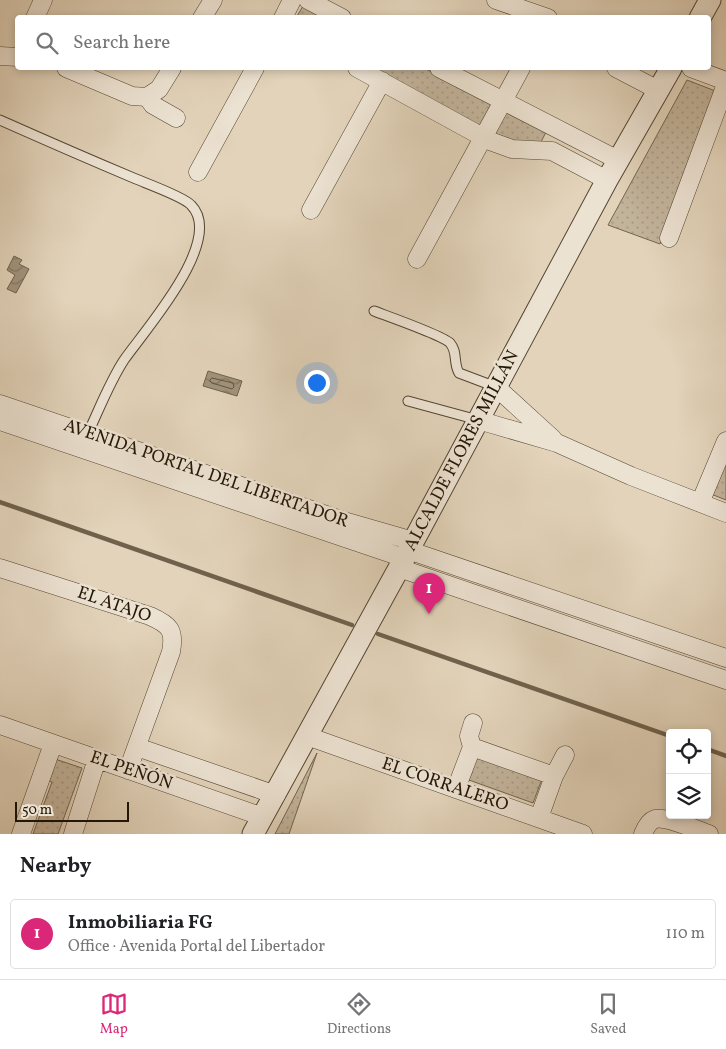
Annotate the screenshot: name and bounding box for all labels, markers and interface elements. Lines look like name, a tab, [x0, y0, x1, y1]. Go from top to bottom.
search box	[15, 15, 711, 70]
icon: search	[33, 29, 61, 57]
text: Search here	[73, 30, 170, 56]
street label: ALCALDE FLORES MILLÁN	[398, 346, 526, 556]
your location	[304, 370, 330, 396]
street label: AVENIDA PORTAL DEL LIBERTADOR	[60, 413, 352, 535]
pin: 1	[413, 573, 445, 614]
street label: EL ATAJO	[74, 581, 154, 629]
map controls	[666, 729, 711, 819]
button: locate	[666, 729, 711, 774]
street label: EL PEÑÓN	[86, 745, 176, 797]
street label: EL CORRALERO	[378, 752, 512, 818]
button: layers	[666, 774, 711, 819]
scale bar	[15, 799, 129, 822]
text: 50 m	[22, 801, 52, 820]
text: Nearby	[20, 852, 91, 881]
text: Inmobiliaria FG	[68, 910, 213, 936]
text: 1	[34, 923, 40, 945]
text: 110 m	[666, 923, 705, 945]
text: Office · Avenida Portal del Libertador	[68, 936, 325, 958]
tab: Map	[100, 990, 128, 1039]
tab: Directions	[327, 990, 391, 1039]
tab: Saved	[590, 990, 626, 1039]

